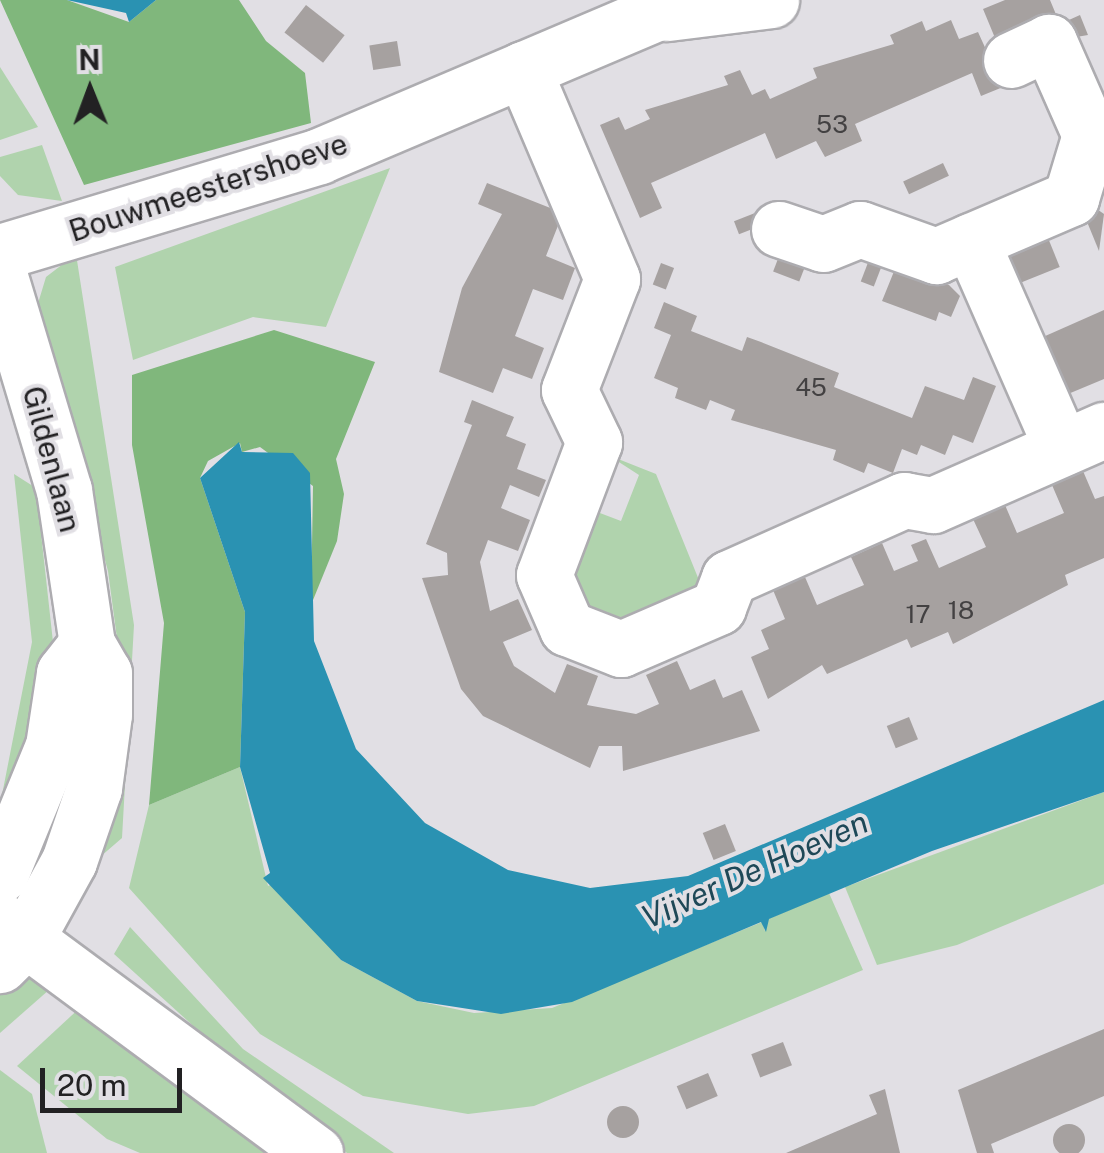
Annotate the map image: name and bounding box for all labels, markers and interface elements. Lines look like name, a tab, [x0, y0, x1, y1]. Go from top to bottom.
north arrow	[40, 40, 140, 140]
text: N	[78, 43, 101, 76]
house number: 53	[816, 109, 848, 139]
street label: Bouwmeestershoeve	[64, 125, 352, 249]
house number: 45	[795, 372, 827, 402]
street label: Gildenlaan	[15, 382, 89, 536]
house number: 18	[948, 595, 974, 625]
house number: 17	[905, 599, 931, 629]
water label: Vijver De Hoeven	[636, 803, 874, 937]
scale bar	[45, 1048, 188, 1110]
text: 20 m	[57, 1067, 126, 1103]

